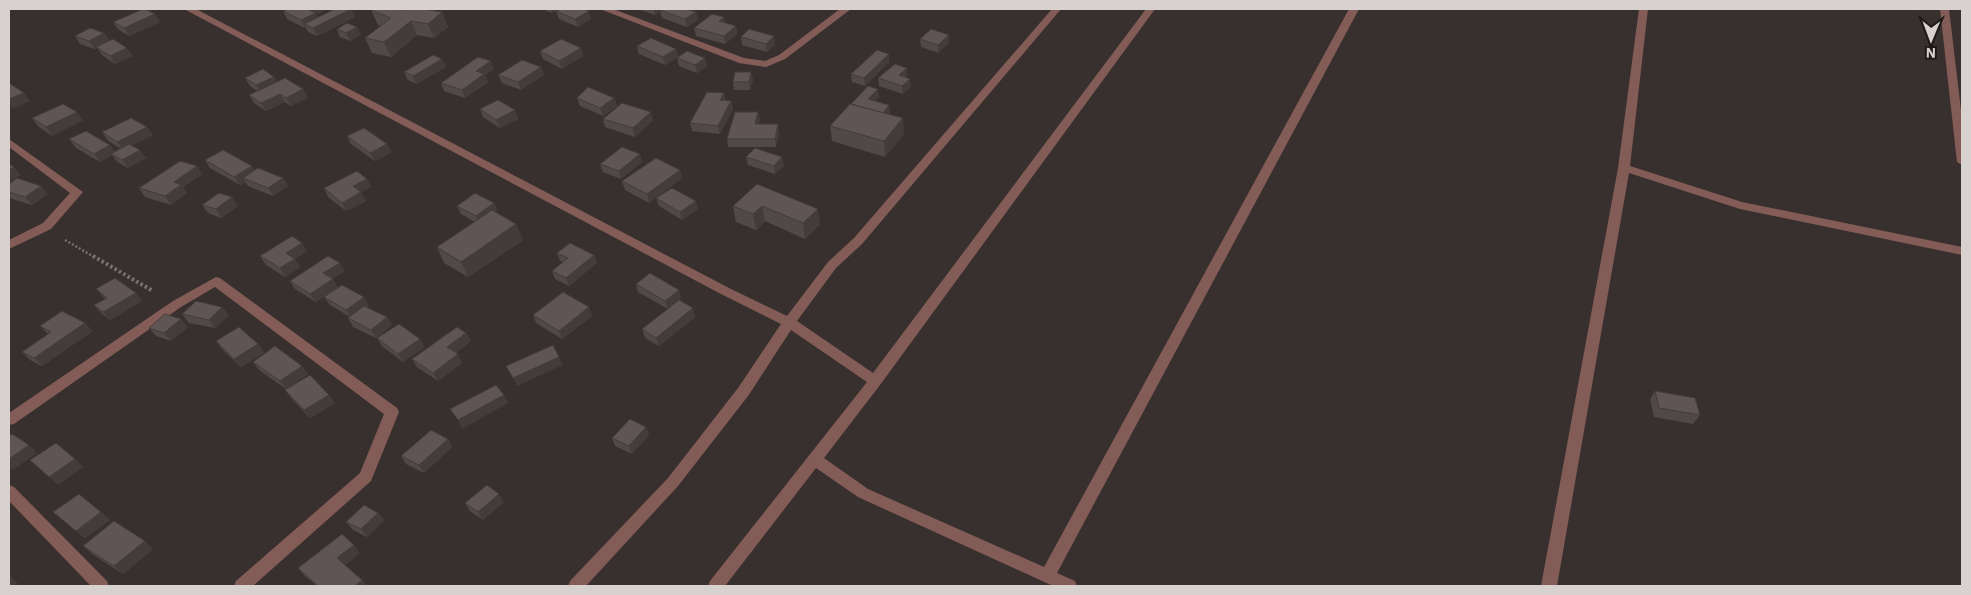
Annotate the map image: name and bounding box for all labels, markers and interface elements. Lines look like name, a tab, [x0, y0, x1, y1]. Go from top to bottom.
north arrow	[1906, 15, 1956, 65]
text: N	[1926, 44, 1936, 62]

